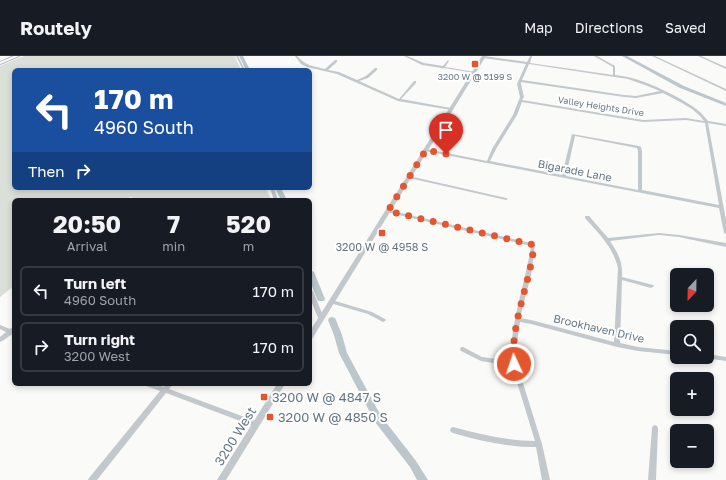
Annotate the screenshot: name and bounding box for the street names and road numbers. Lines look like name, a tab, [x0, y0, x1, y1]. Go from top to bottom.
street label: Valley Heights Drive	[557, 94, 645, 118]
street label: Bigarade Lane	[537, 156, 613, 184]
street label: Brookhaven Drive	[552, 311, 646, 345]
street label: 3200 West	[211, 404, 259, 468]

